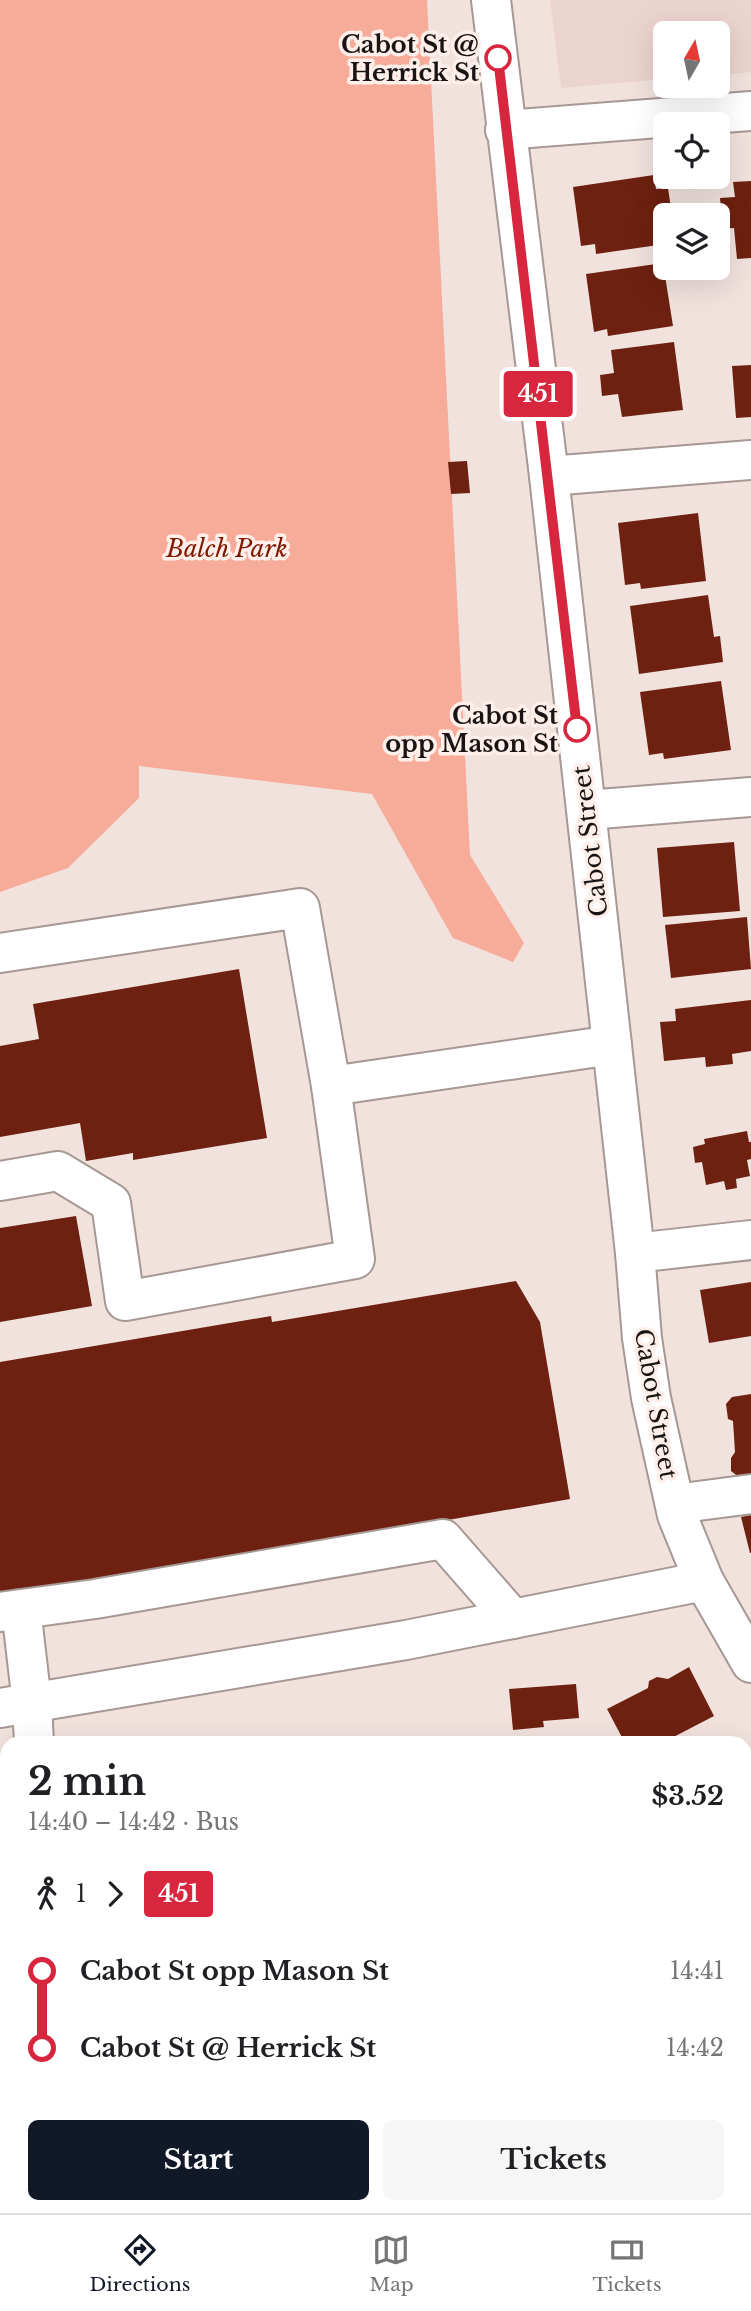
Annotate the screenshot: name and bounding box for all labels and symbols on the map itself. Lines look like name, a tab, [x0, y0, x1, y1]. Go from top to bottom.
north arrow	[653, 21, 730, 98]
place label: Cabot St @ Herrick St	[341, 30, 480, 87]
marker: Cabot St @ Herrick St	[485, 45, 511, 71]
line badge: 451	[498, 371, 578, 417]
park label: Balch Park	[165, 534, 288, 563]
place label: Cabot St opp Mason St	[385, 701, 559, 758]
marker: Cabot St opp Mason St	[564, 716, 590, 742]
street label: Cabot Street	[566, 764, 614, 918]
street label: Cabot Street	[629, 1327, 683, 1481]

